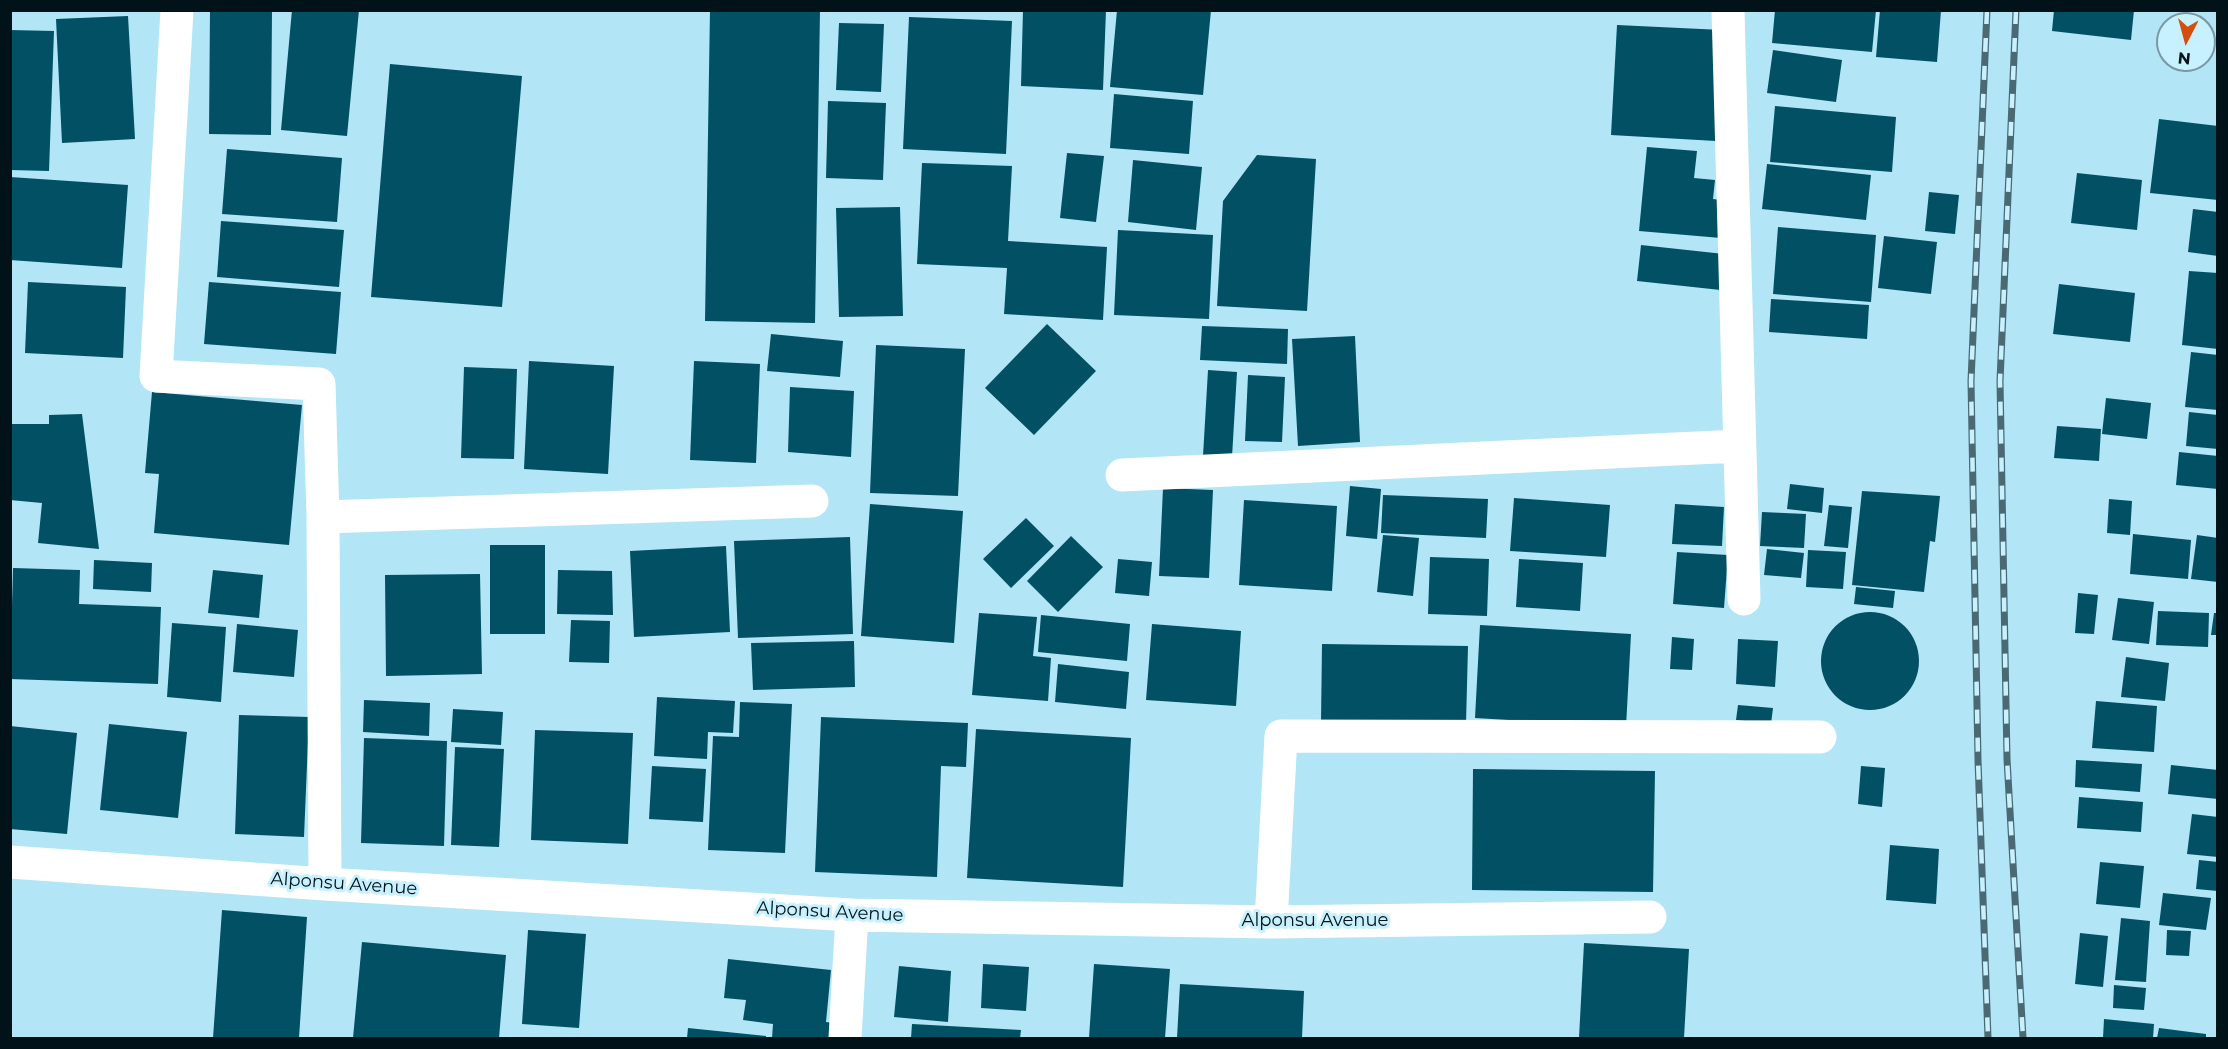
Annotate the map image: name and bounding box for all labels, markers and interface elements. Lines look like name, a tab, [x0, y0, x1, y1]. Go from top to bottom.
north arrow	[2156, 12, 2216, 72]
text: N	[2177, 48, 2192, 69]
street label: Alponsu Avenue	[270, 868, 418, 900]
street label: Alponsu Avenue	[756, 897, 904, 927]
street label: Alponsu Avenue	[1242, 910, 1388, 932]

